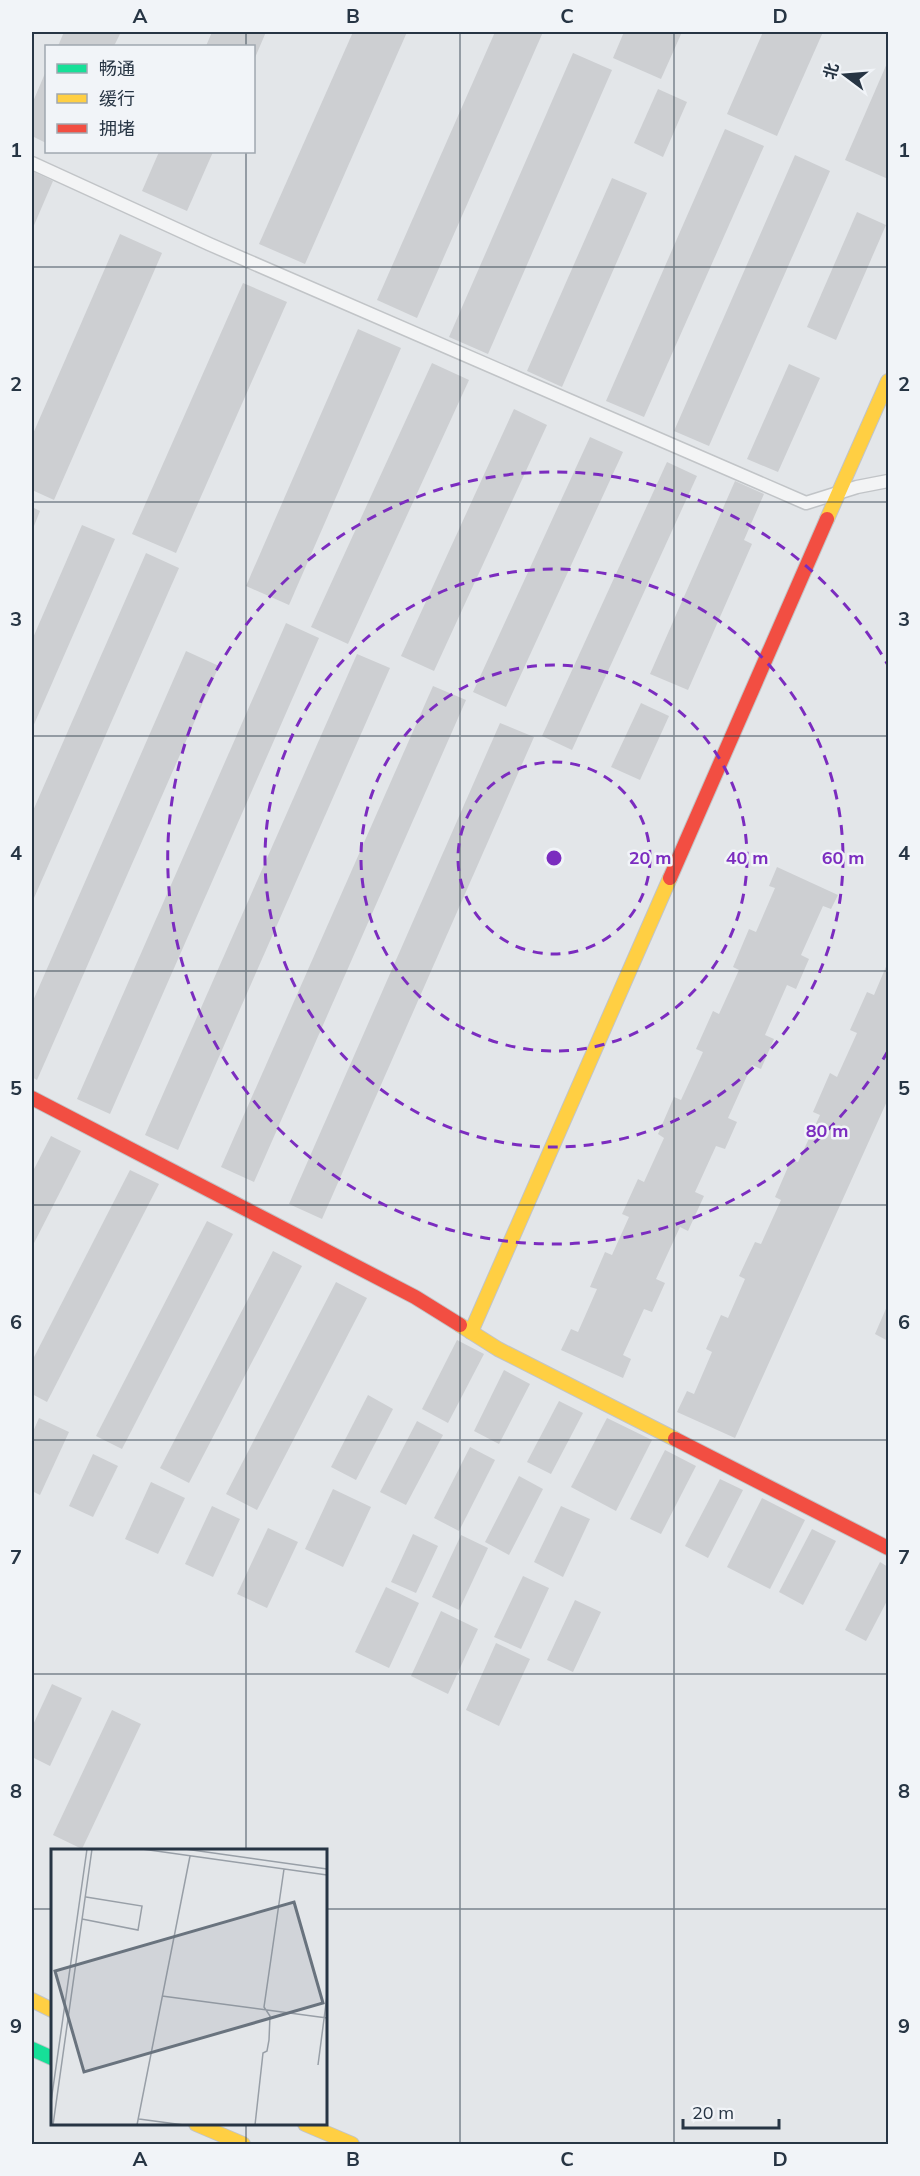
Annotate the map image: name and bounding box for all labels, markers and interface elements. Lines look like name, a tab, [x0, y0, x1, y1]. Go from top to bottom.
text: A	[133, 3, 148, 28]
text: B	[346, 3, 360, 28]
text: C	[560, 3, 574, 28]
text: D	[772, 3, 788, 28]
legend	[45, 45, 255, 153]
north arrow	[815, 45, 875, 105]
text: 畅通	[99, 57, 135, 80]
text: 北	[819, 60, 842, 81]
text: 缓行	[99, 87, 135, 110]
text: 拥堵	[99, 117, 135, 140]
text: 1	[10, 137, 22, 162]
text: 1	[898, 137, 910, 162]
text: 2	[10, 371, 22, 396]
text: 2	[898, 371, 910, 396]
text: 3	[10, 606, 22, 631]
text: 3	[898, 606, 910, 631]
text: 4	[10, 840, 22, 865]
text: 4	[898, 840, 910, 865]
text: 20 m	[629, 846, 671, 869]
text: 40 m	[726, 846, 768, 869]
text: 60 m	[822, 846, 864, 869]
centre of rings	[544, 848, 564, 868]
text: 5	[10, 1075, 22, 1100]
text: 5	[898, 1075, 910, 1100]
text: 80 m	[806, 1119, 848, 1142]
text: 6	[10, 1309, 22, 1334]
text: 6	[898, 1309, 910, 1334]
text: 7	[10, 1544, 22, 1569]
text: 7	[898, 1544, 910, 1569]
text: 8	[10, 1778, 22, 1803]
text: 8	[898, 1778, 910, 1803]
inset map	[51, 1849, 327, 2125]
text: 9	[10, 2013, 22, 2038]
text: 9	[898, 2013, 910, 2038]
scale bar	[683, 2092, 779, 2130]
text: 20 m	[692, 2101, 734, 2124]
text: A	[133, 2146, 148, 2171]
text: B	[346, 2146, 360, 2171]
text: C	[560, 2146, 574, 2171]
text: D	[772, 2146, 788, 2171]

